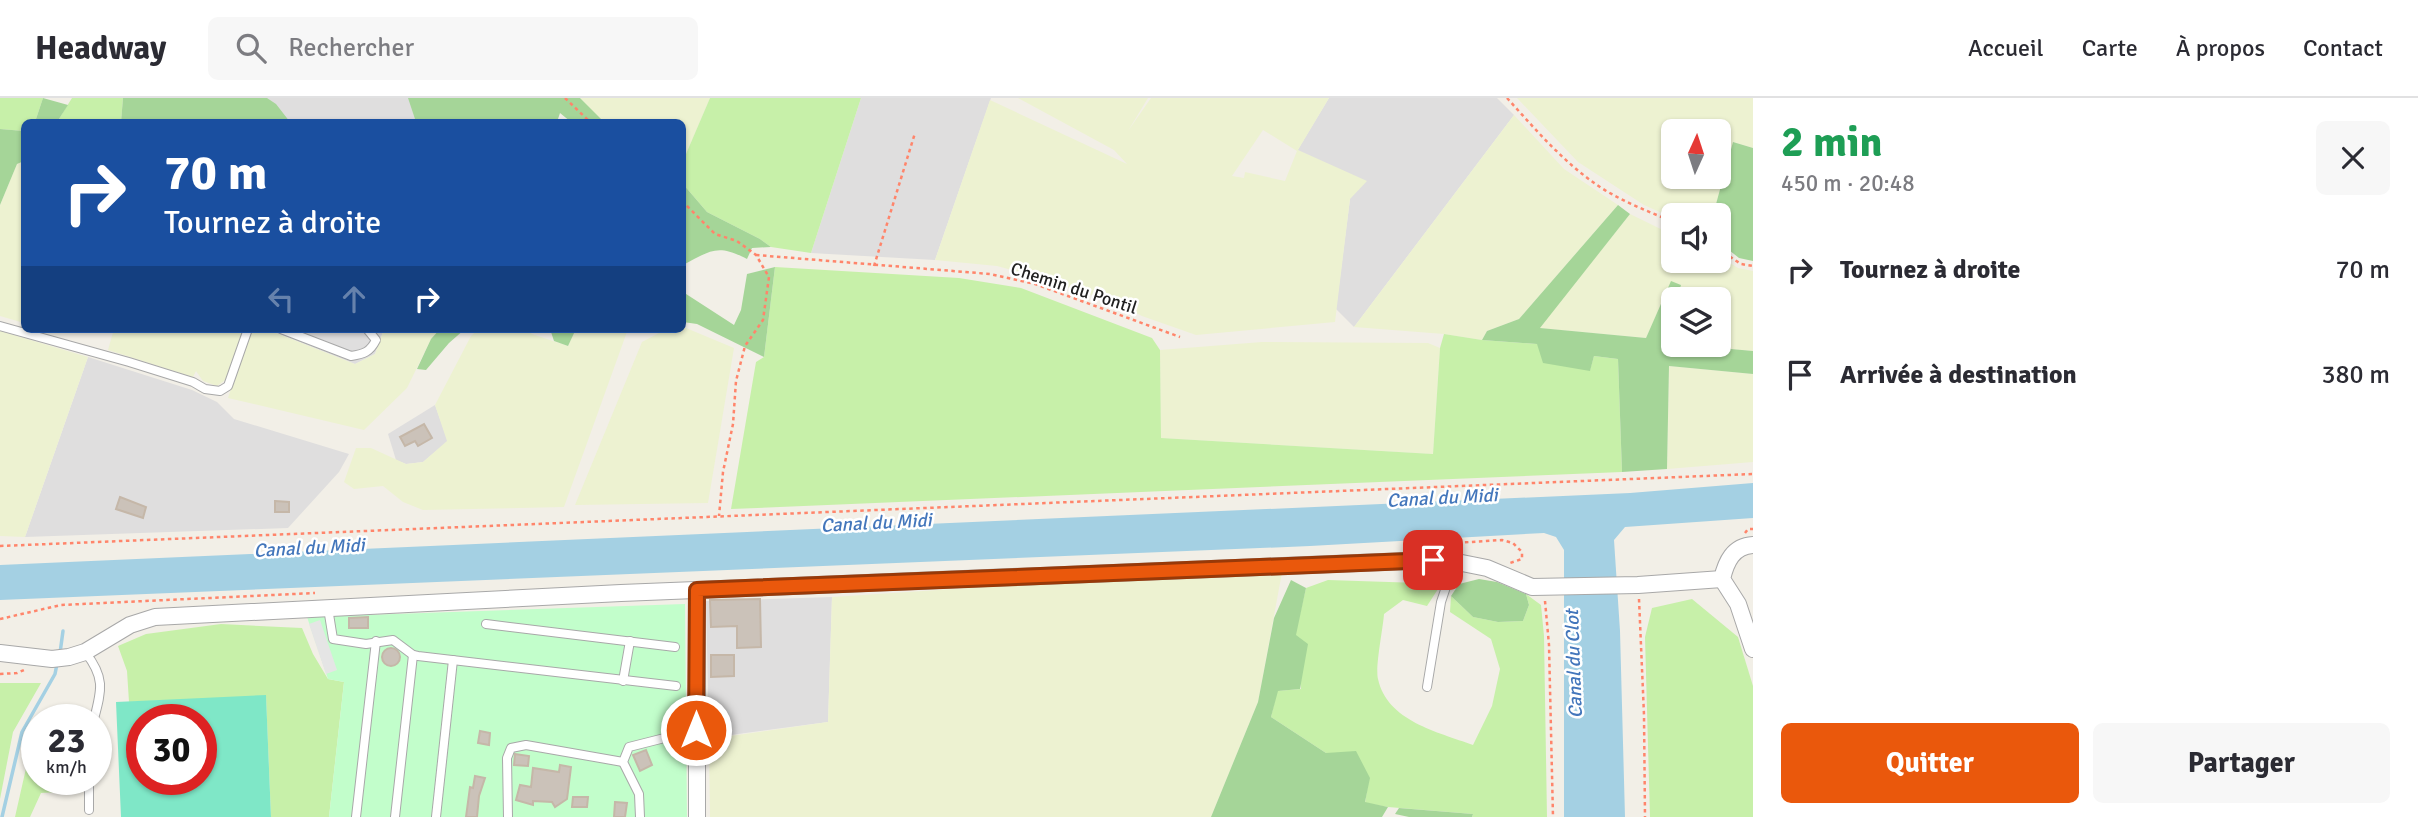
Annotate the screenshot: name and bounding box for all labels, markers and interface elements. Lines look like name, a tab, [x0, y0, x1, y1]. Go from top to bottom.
search box	[208, 17, 698, 80]
text: Headway	[35, 28, 166, 69]
icon: search	[232, 29, 270, 67]
text: Rechercher	[288, 32, 414, 64]
text: Accueil	[1968, 33, 2044, 63]
text: Carte	[2082, 33, 2138, 63]
text: À propos	[2176, 33, 2265, 63]
text: Contact	[2303, 33, 2383, 63]
text: 2 min	[1781, 117, 1882, 168]
north arrow	[1661, 119, 1731, 189]
map controls	[1661, 119, 1731, 357]
button: close	[2316, 121, 2390, 195]
text: 70 m	[164, 143, 267, 203]
icon: right	[49, 147, 140, 238]
text: 450 m · 20:48	[1781, 169, 1915, 198]
text: Tournez à droite	[164, 203, 381, 242]
button: sound	[1661, 203, 1731, 273]
icon: right	[1781, 251, 1819, 289]
text: Tournez à droite	[1840, 254, 2020, 286]
text: 70 m	[2335, 254, 2390, 286]
street label: Chemin du Pontil	[1008, 257, 1140, 319]
icon: left	[262, 280, 300, 318]
icon: ahead	[335, 280, 373, 318]
icon: right	[408, 280, 446, 318]
button: layers	[1661, 287, 1731, 357]
icon: arrive	[1781, 356, 1819, 394]
text: Arrivée à destination	[1840, 359, 2077, 391]
text: 380 m	[2321, 359, 2390, 391]
water label: Canal du Midi	[1386, 483, 1500, 513]
water label: Canal du Midi	[820, 508, 934, 538]
pin	[1403, 530, 1463, 590]
water label: Canal du Midi	[253, 533, 367, 563]
icon: arrive	[1414, 541, 1452, 579]
water label: Canal du Clot	[1560, 607, 1588, 719]
position arrow	[659, 693, 733, 767]
speed limit sign: 30	[126, 704, 217, 795]
text: 23	[48, 719, 85, 762]
button: Quitter	[1781, 723, 2079, 803]
button: Partager	[2093, 723, 2390, 803]
text: km/h	[46, 756, 87, 778]

